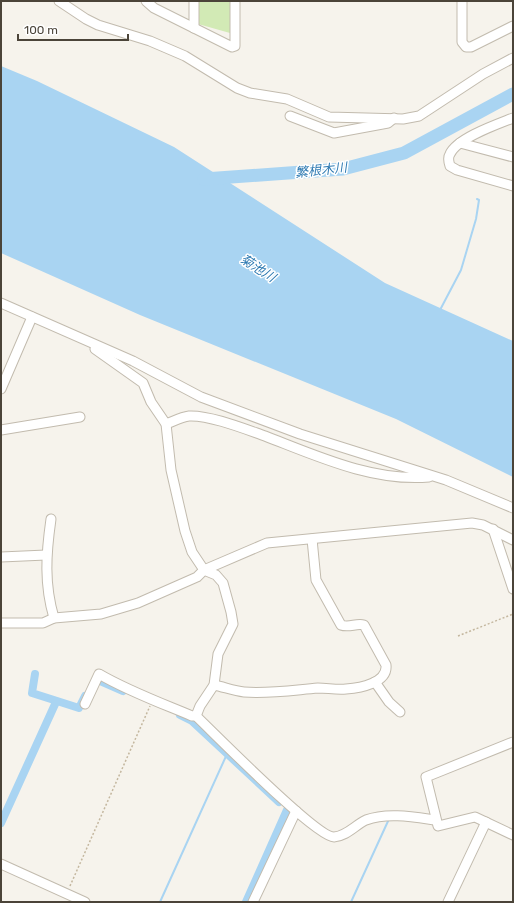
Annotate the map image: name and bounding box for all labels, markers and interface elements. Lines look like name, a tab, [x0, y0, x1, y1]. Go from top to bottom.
scale bar	[18, 16, 128, 42]
text: 100 m	[24, 23, 58, 37]
water label: 繁根木川	[294, 160, 350, 180]
water label: 菊池川	[238, 251, 280, 286]

